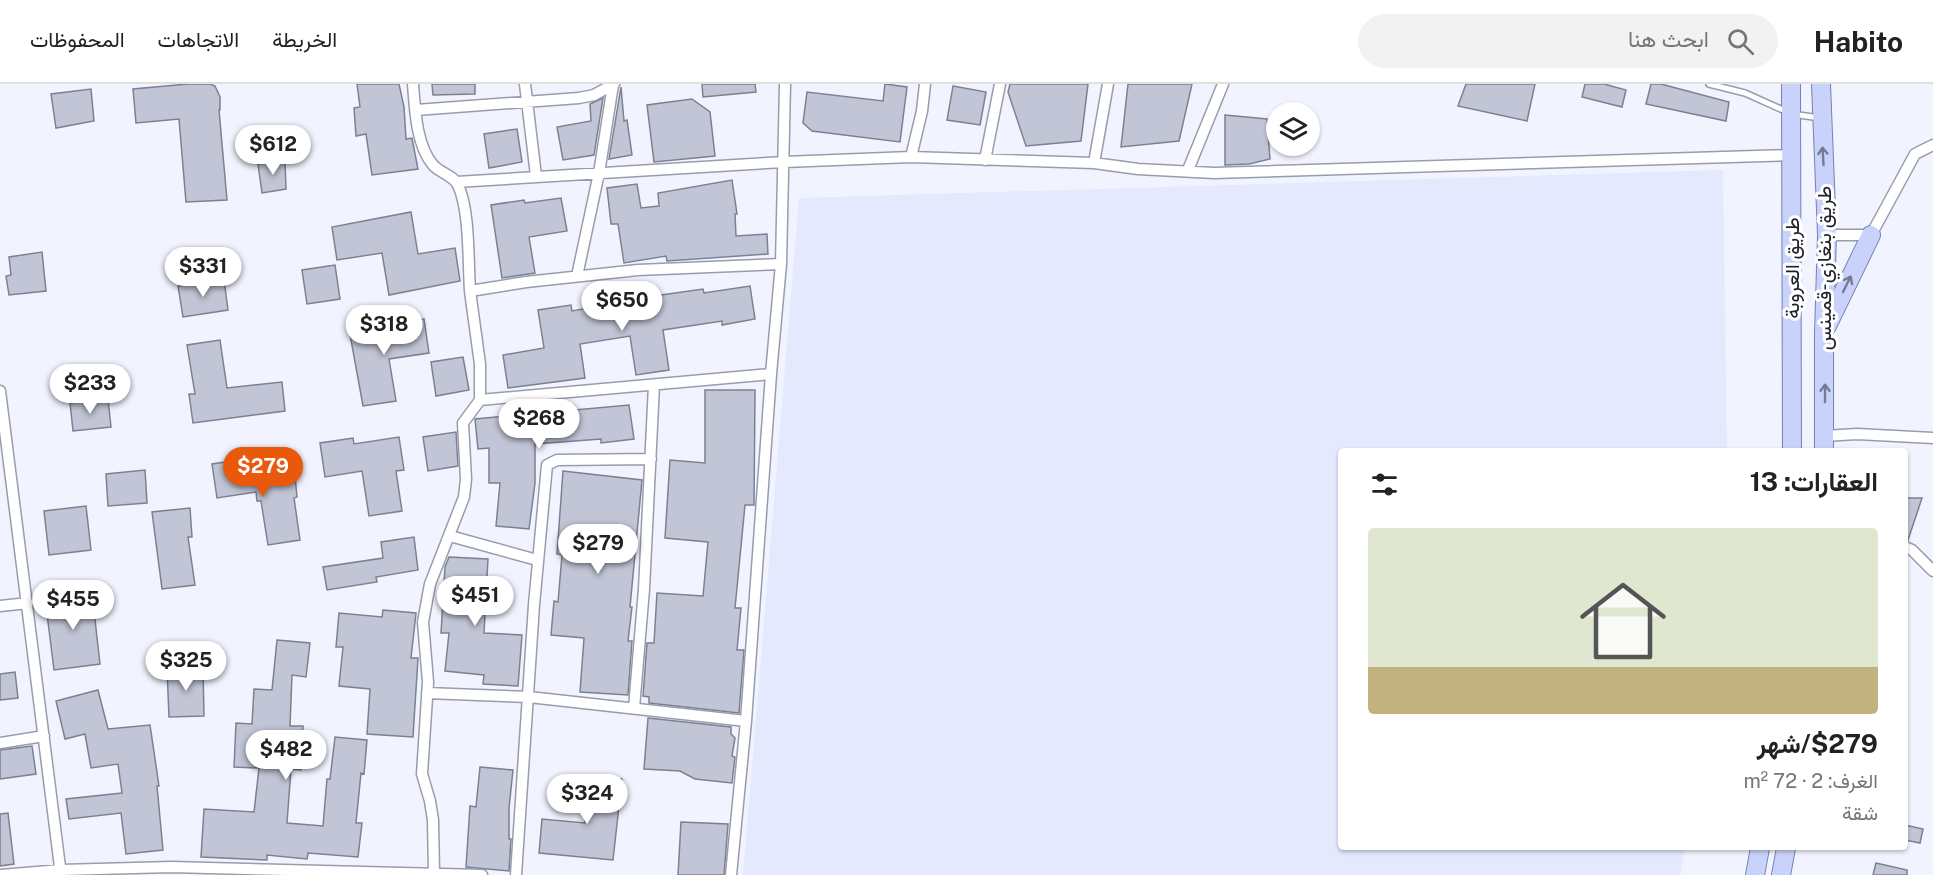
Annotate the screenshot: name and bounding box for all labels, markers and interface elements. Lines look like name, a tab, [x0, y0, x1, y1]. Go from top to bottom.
search box	[1358, 14, 1778, 68]
icon: search	[1724, 25, 1757, 58]
text: Habito	[1814, 25, 1903, 58]
text: ابحث هنا	[1628, 26, 1709, 52]
text: المحفوظات	[30, 27, 125, 52]
text: الاتجاهات	[158, 27, 239, 52]
text: الخريطة	[272, 27, 337, 52]
map controls	[1266, 102, 1320, 156]
button: layers	[1266, 102, 1320, 156]
pin: $612	[237, 125, 309, 176]
text: $612	[249, 132, 297, 156]
one-way arrow	[1818, 147, 1829, 167]
street label: طريق بنغازي-قمينس	[1812, 186, 1841, 350]
street label: طريق العروبة	[1780, 217, 1805, 319]
pin: $331	[167, 247, 239, 298]
text: $331	[179, 254, 227, 278]
one-way arrow	[1842, 276, 1854, 294]
pin: $650	[586, 281, 658, 332]
text: $650	[595, 288, 649, 312]
pin: $318	[348, 305, 420, 356]
text: $318	[360, 312, 408, 336]
pin: $233	[54, 364, 126, 415]
text: $233	[64, 371, 116, 395]
one-way arrow	[1819, 384, 1831, 404]
pin: $268	[503, 399, 575, 450]
text: $268	[513, 406, 565, 430]
pin: $279	[227, 447, 299, 498]
text: $279	[237, 454, 289, 478]
text: العقارات: 13	[1750, 466, 1878, 497]
icon: filters	[1368, 468, 1401, 501]
pin: $279	[562, 524, 634, 575]
text: $279	[572, 531, 624, 555]
icon: home	[1569, 567, 1677, 675]
pin: $451	[439, 576, 511, 627]
pin: $455	[37, 580, 109, 631]
text: $451	[451, 583, 499, 607]
text: $455	[46, 587, 100, 611]
pin: $325	[150, 641, 222, 692]
text: $325	[159, 648, 213, 672]
text: $279/شهر	[1757, 728, 1878, 759]
pin: $482	[250, 730, 322, 781]
text: $482	[260, 737, 312, 761]
text: الغرف: 2 · 72 m²	[1744, 769, 1878, 793]
pin: $324	[551, 774, 623, 825]
text: $324	[561, 781, 613, 805]
text: شقة	[1842, 801, 1878, 825]

